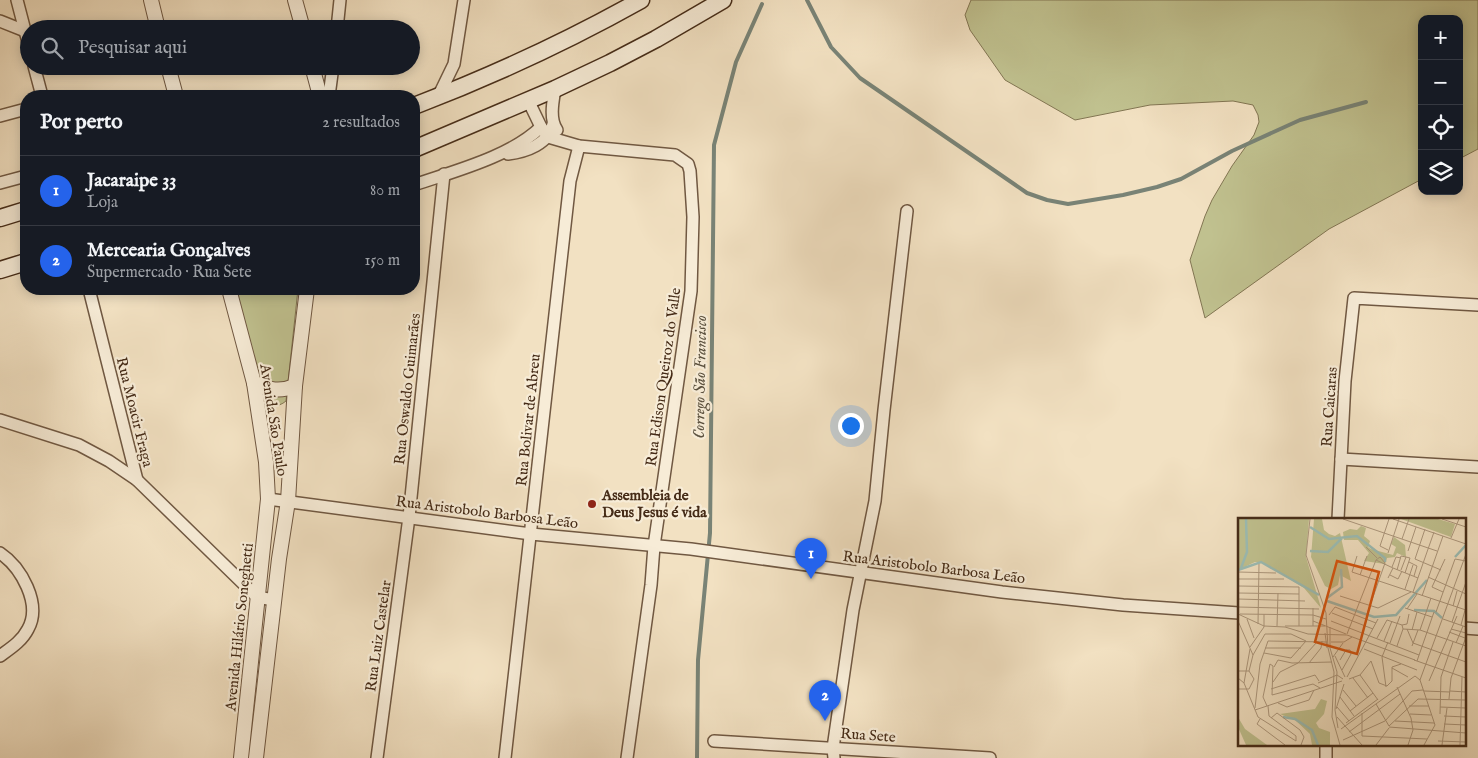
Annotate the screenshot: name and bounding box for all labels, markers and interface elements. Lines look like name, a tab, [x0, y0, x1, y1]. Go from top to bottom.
map controls	[1418, 15, 1463, 195]
button: +	[1418, 15, 1463, 60]
search box	[20, 20, 420, 75]
icon: search	[38, 34, 66, 62]
text: Pesquisar aqui	[78, 36, 187, 60]
button: −	[1418, 60, 1463, 105]
button: locate	[1418, 105, 1463, 150]
text: Por perto	[40, 109, 122, 136]
text: 2 resultados	[322, 113, 400, 133]
button: layers	[1418, 150, 1463, 195]
text: Jacaraipe 33	[87, 169, 176, 193]
text: 1	[53, 181, 59, 201]
text: 80 m	[370, 181, 400, 201]
text: Loja	[87, 193, 118, 213]
text: Mercearia Gonçalves	[87, 239, 250, 263]
text: 2	[52, 251, 60, 271]
text: 150 m	[365, 251, 400, 271]
text: Supermercado · Rua Sete	[87, 263, 252, 283]
street label: Rua Edison Queiroz do Valle	[642, 286, 685, 468]
street label: Rua Oswaldo Guimarães	[390, 312, 425, 466]
water label: Corrego São Francisco	[690, 315, 712, 439]
street label: Rua Bolivar de Abreu	[512, 353, 545, 487]
street label: Rua Moacir Fraga	[112, 355, 157, 470]
street label: Avenida São Paulo	[255, 362, 292, 478]
street label: Rua Caicaras	[1317, 366, 1342, 448]
your location	[838, 413, 864, 439]
place label: Assembleia de Deus Jesus é vida	[601, 486, 707, 522]
street label: Rua Aristobolo Barbosa Leão	[395, 492, 579, 533]
marker: Assembleia de Deus Jesus é vida	[586, 498, 598, 510]
inset map	[1238, 518, 1466, 746]
pin: 1	[795, 538, 827, 579]
street label: Avenida Hilário Soneghetti	[221, 542, 258, 713]
street label: Rua Aristobolo Barbosa Leão	[842, 547, 1026, 588]
street label: Rua Luiz Castelar	[361, 579, 396, 693]
pin: 2	[809, 680, 841, 721]
street label: Rua Sete	[840, 724, 896, 747]

